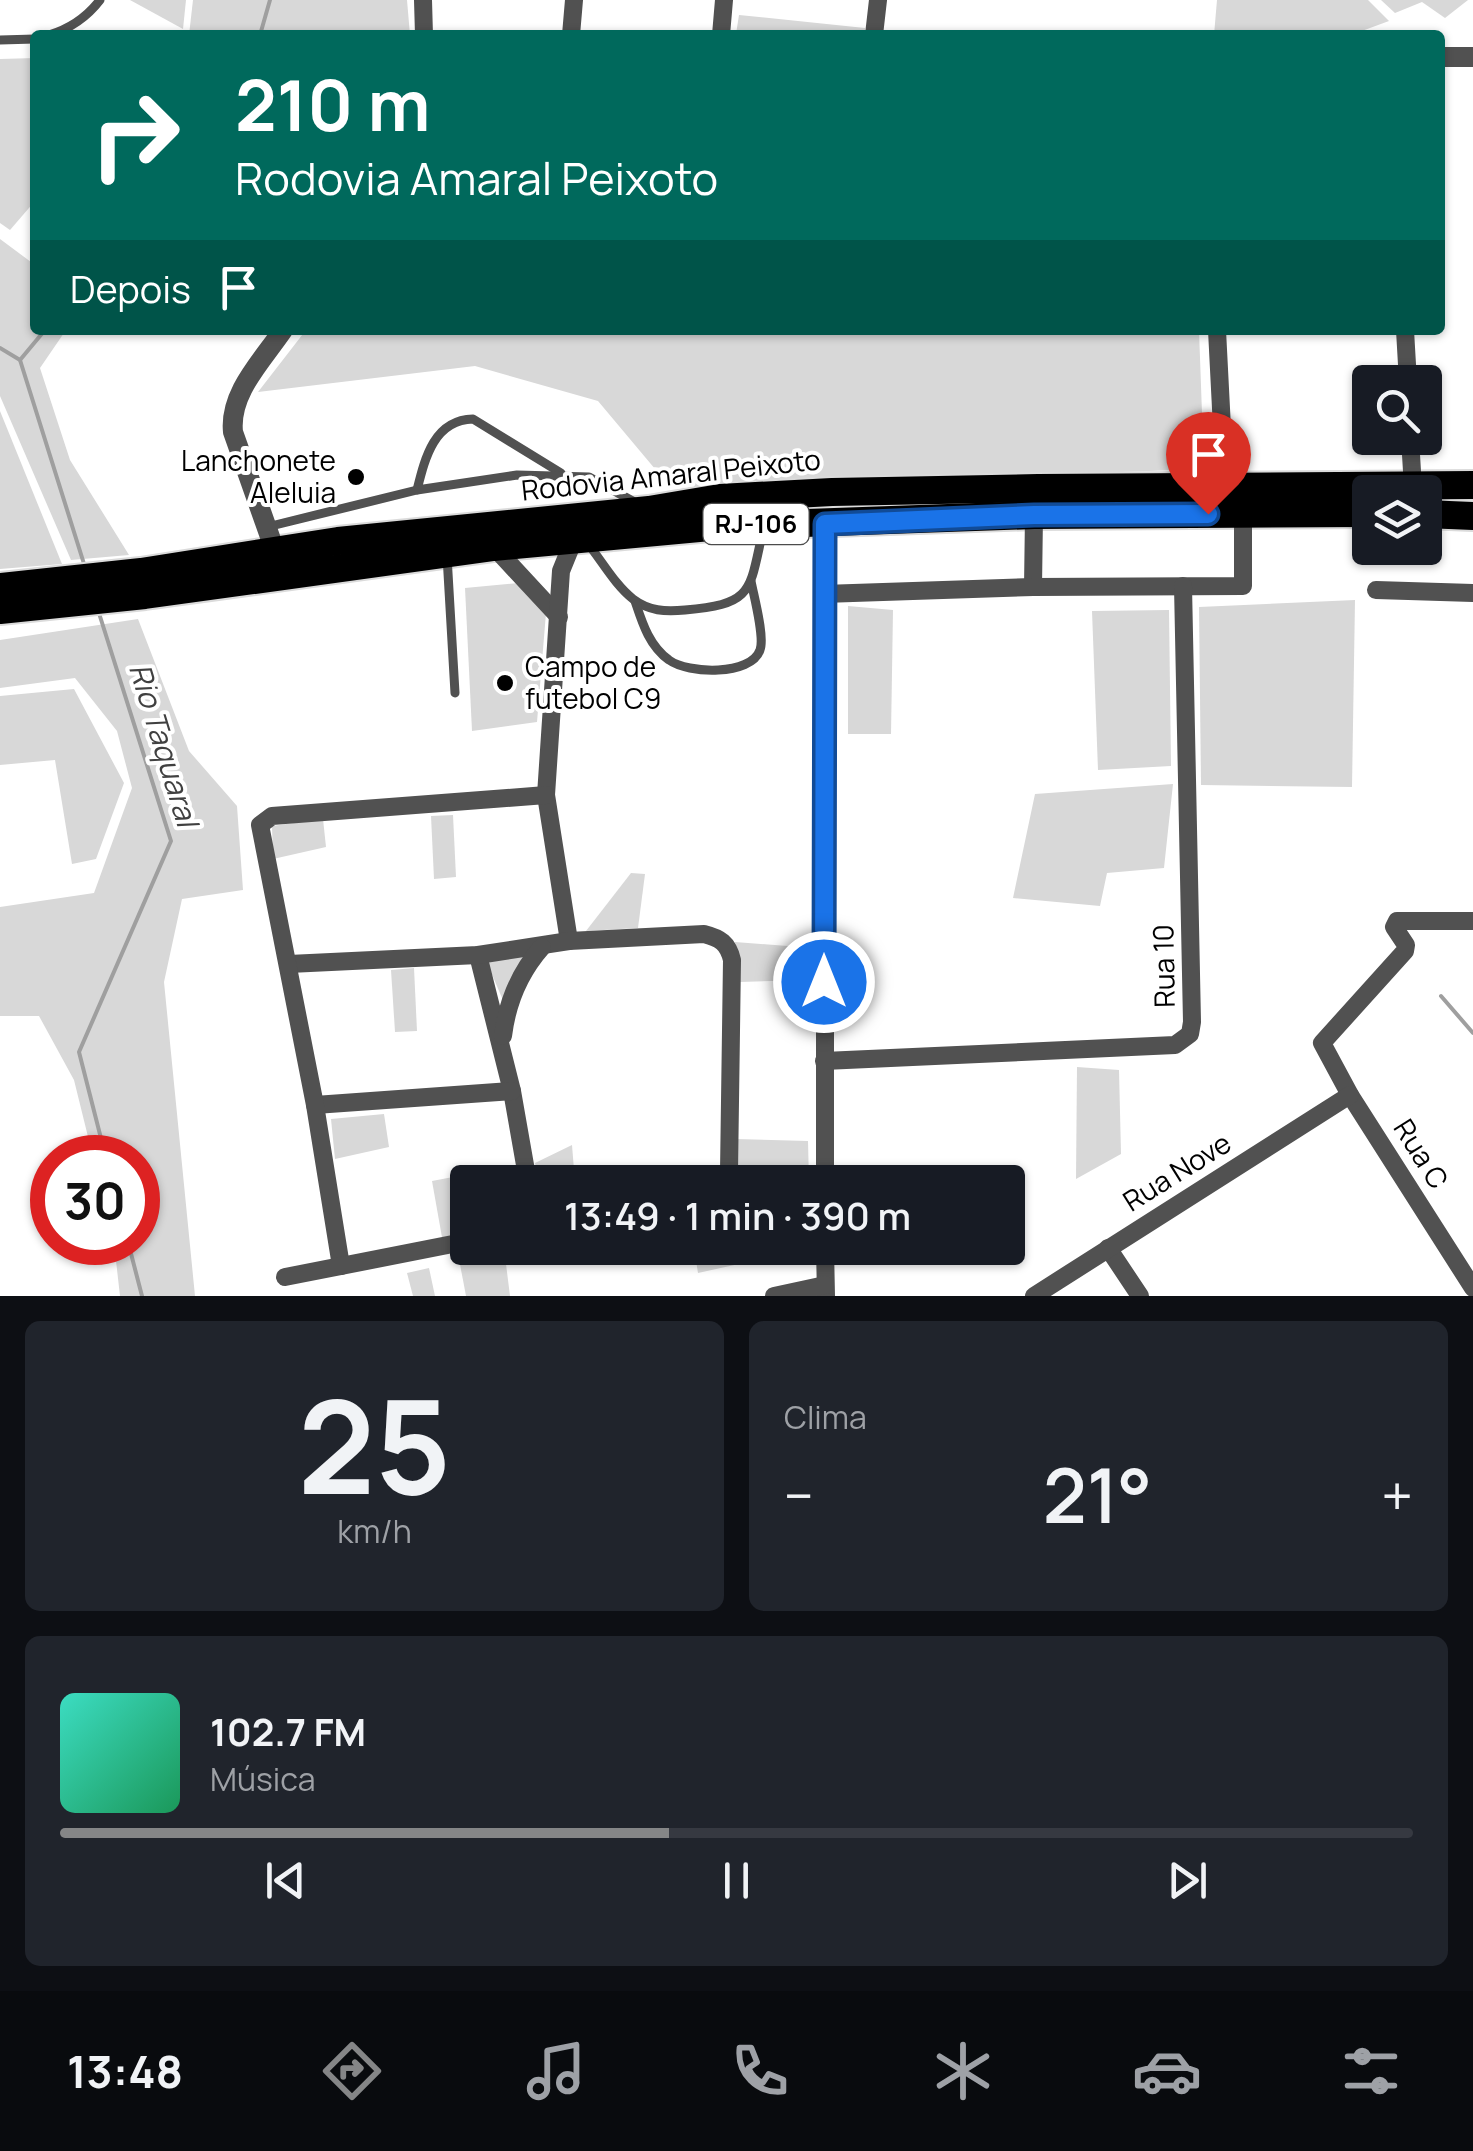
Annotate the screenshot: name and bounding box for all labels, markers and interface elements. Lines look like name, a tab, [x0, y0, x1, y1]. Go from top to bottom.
text: 210 m	[235, 56, 430, 152]
icon: right	[70, 70, 200, 200]
text: Rodovia Amaral Peixoto	[235, 147, 718, 209]
icon: arrive	[211, 260, 266, 315]
text: Depois	[70, 262, 191, 314]
map controls	[1352, 365, 1442, 565]
button: search	[1352, 365, 1442, 455]
pin	[1166, 412, 1251, 515]
icon: arrive	[1181, 427, 1236, 482]
street label: Rodovia Amaral Peixoto	[519, 439, 822, 509]
place label: Lanchonete Aleluia	[181, 441, 336, 511]
marker: Lanchonete Aleluia	[345, 466, 367, 488]
button: layers	[1352, 475, 1442, 565]
road number: RJ-106	[704, 504, 808, 544]
place label: Campo de futebol C9	[525, 647, 661, 717]
water label: Rio Taquaral	[120, 658, 210, 835]
marker: Campo de futebol C9	[494, 672, 516, 694]
street label: Rua 10	[1143, 924, 1183, 1008]
position arrow	[772, 930, 876, 1034]
street label: Rua C	[1386, 1111, 1458, 1196]
street label: Rua Nove	[1115, 1123, 1238, 1219]
speed limit sign: 30	[30, 1135, 160, 1265]
text: 13:49 · 1 min · 390 m	[564, 1189, 911, 1241]
text: 25	[298, 1355, 451, 1533]
text: Clima	[784, 1395, 867, 1439]
text: 21°	[1043, 1443, 1152, 1546]
text: −	[784, 1457, 814, 1533]
text: +	[1381, 1457, 1413, 1533]
text: km/h	[337, 1509, 412, 1553]
text: 102.7 FM	[210, 1705, 366, 1757]
text: Música	[210, 1757, 316, 1801]
icon: previous	[258, 1853, 313, 1908]
icon: pause	[709, 1853, 764, 1908]
icon: next	[1160, 1853, 1215, 1908]
icon: directions	[317, 2036, 387, 2106]
icon: music	[521, 2036, 591, 2106]
icon: phone	[725, 2036, 795, 2106]
icon: climate	[928, 2036, 998, 2106]
icon: car	[1132, 2036, 1202, 2106]
icon: filters	[1336, 2036, 1406, 2106]
text: 13:48	[67, 2040, 183, 2102]

